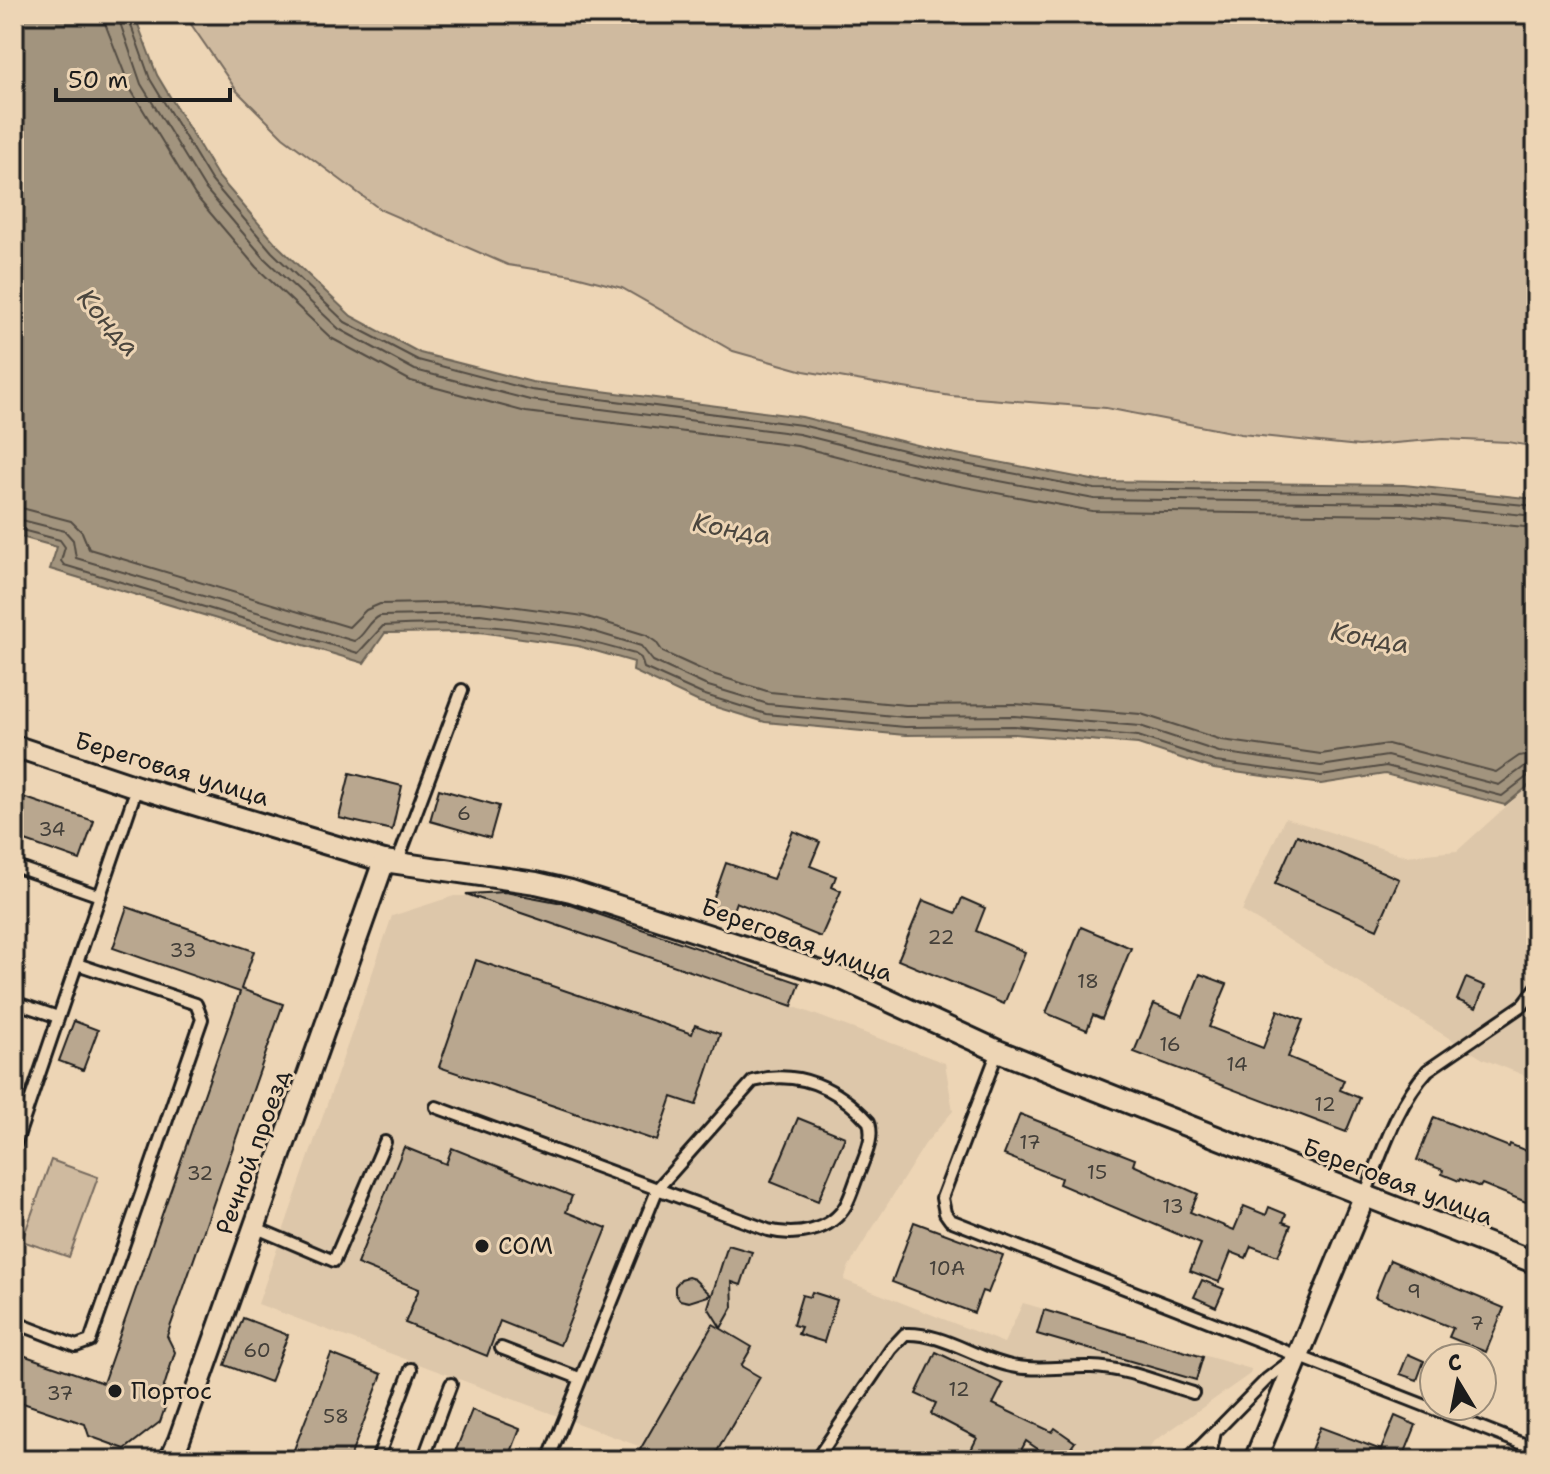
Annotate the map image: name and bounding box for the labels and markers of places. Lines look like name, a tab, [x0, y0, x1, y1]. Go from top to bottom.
place label: СОМ	[498, 1230, 553, 1262]
marker: СОМ	[473, 1237, 491, 1255]
place label: Портос	[131, 1375, 212, 1407]
marker: Портос	[106, 1382, 124, 1400]

